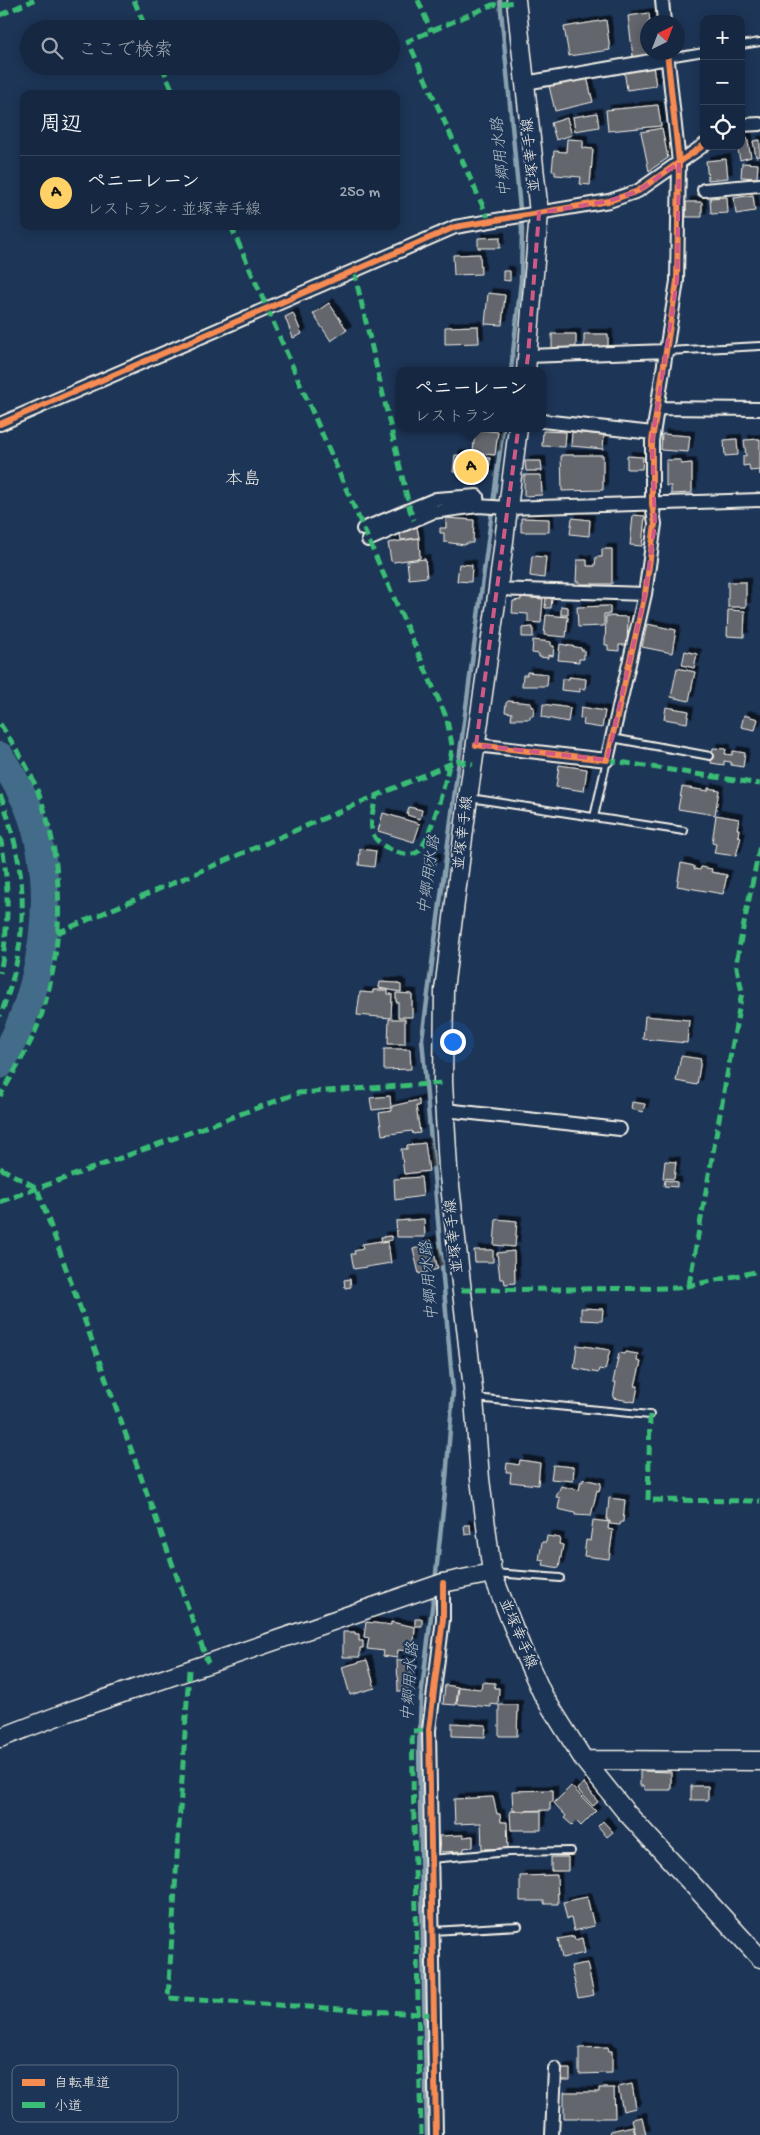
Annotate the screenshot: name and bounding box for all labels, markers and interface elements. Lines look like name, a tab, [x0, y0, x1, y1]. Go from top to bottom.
north arrow	[640, 15, 685, 60]
map controls	[700, 15, 745, 150]
button: +	[700, 15, 745, 60]
search box	[20, 20, 400, 75]
icon: search	[38, 34, 66, 62]
text: ここで検索	[78, 40, 173, 63]
button: −	[700, 60, 745, 105]
button: locate	[700, 105, 745, 150]
text: 周辺	[40, 114, 82, 139]
water label: 中郷用水路	[487, 115, 517, 198]
street label: 並塚幸手線	[518, 117, 545, 193]
text: ペニーレーン	[87, 172, 200, 195]
text: A	[51, 184, 61, 203]
text: 250 m	[340, 184, 380, 203]
text: レストラン · 並塚幸手線	[87, 202, 261, 221]
popup	[396, 367, 546, 432]
text: ペニーレーン	[415, 379, 527, 402]
text: レストラン	[415, 409, 496, 428]
pin: A	[455, 448, 487, 486]
district label: 本島	[225, 469, 261, 491]
street label: 並塚幸手線	[450, 795, 478, 871]
water label: 中郷用水路	[414, 833, 446, 916]
your location	[440, 1029, 466, 1055]
street label: 並塚幸手線	[441, 1198, 468, 1274]
water label: 中郷用水路	[416, 1239, 444, 1322]
street label: 並塚幸手線	[494, 1596, 541, 1672]
water label: 中郷用水路	[398, 1640, 424, 1723]
legend	[12, 2065, 178, 2122]
text: 自転車道	[54, 2076, 110, 2093]
text: 小道	[54, 2099, 82, 2116]

